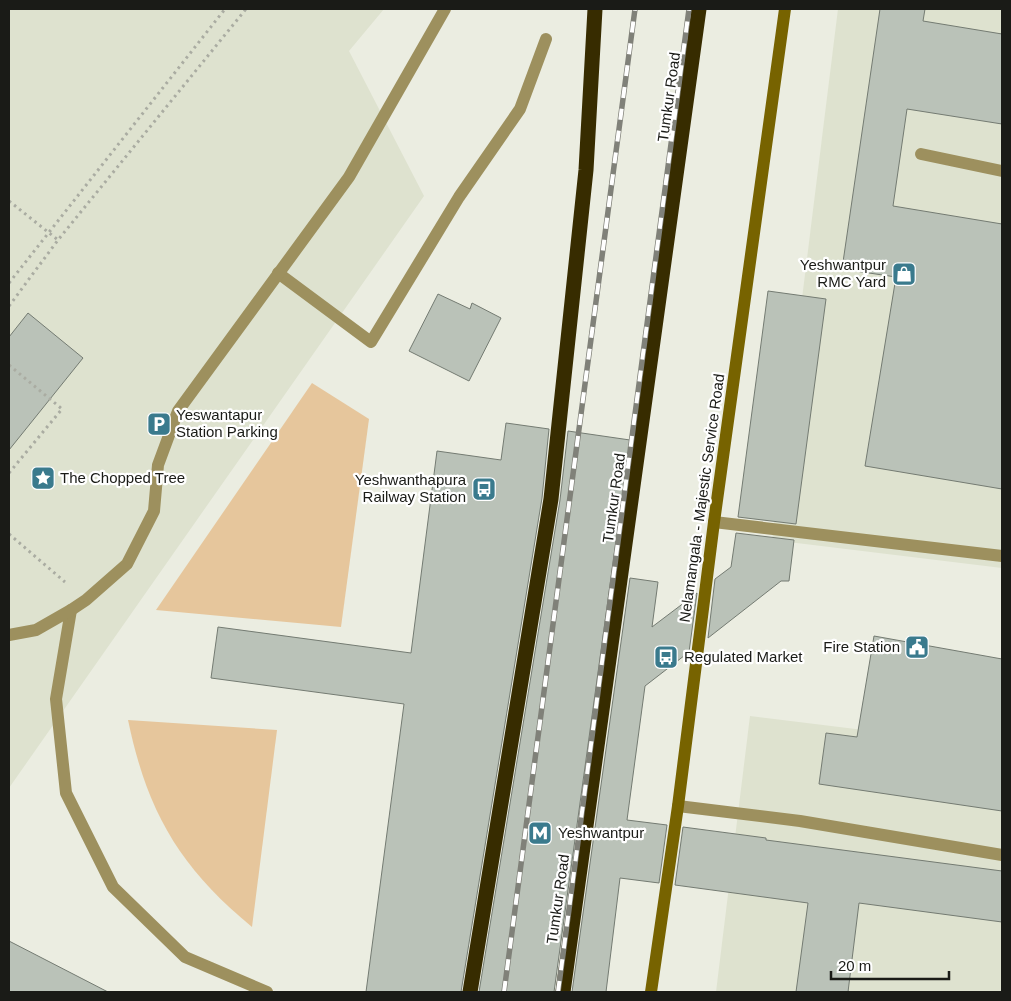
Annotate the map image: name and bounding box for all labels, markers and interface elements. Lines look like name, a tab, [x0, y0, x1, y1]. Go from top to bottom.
street label: Tumkur Road	[654, 51, 683, 143]
place label: Yeshwantpur RMC Yard	[800, 256, 886, 290]
shop icon: Yeshwantpur RMC Yard	[891, 261, 917, 287]
street label: Nelamangala - Majestic Service Road	[676, 372, 727, 623]
place label: Yeswantapur Station Parking	[176, 406, 278, 440]
parking icon: Yeswantapur Station Parking	[146, 411, 172, 437]
street label: Tumkur Road	[599, 452, 628, 544]
place icon: The Chopped Tree	[30, 465, 56, 491]
place label: The Chopped Tree	[60, 469, 185, 486]
place label: Yeshwanthapura Railway Station	[355, 471, 467, 505]
bus stop icon: Yeshwanthapura Railway Station	[471, 476, 497, 502]
public building icon: Fire Station	[904, 634, 930, 660]
place label: Fire Station	[823, 638, 900, 655]
bus stop icon: Regulated Market	[653, 644, 679, 670]
place label: Regulated Market	[684, 648, 803, 665]
metro station icon: Yeshwantpur	[527, 820, 553, 846]
place label: Yeshwantpur	[558, 824, 644, 841]
street label: Tumkur Road	[543, 853, 572, 945]
scale bar	[831, 948, 948, 980]
text: 20 m	[838, 957, 871, 974]

